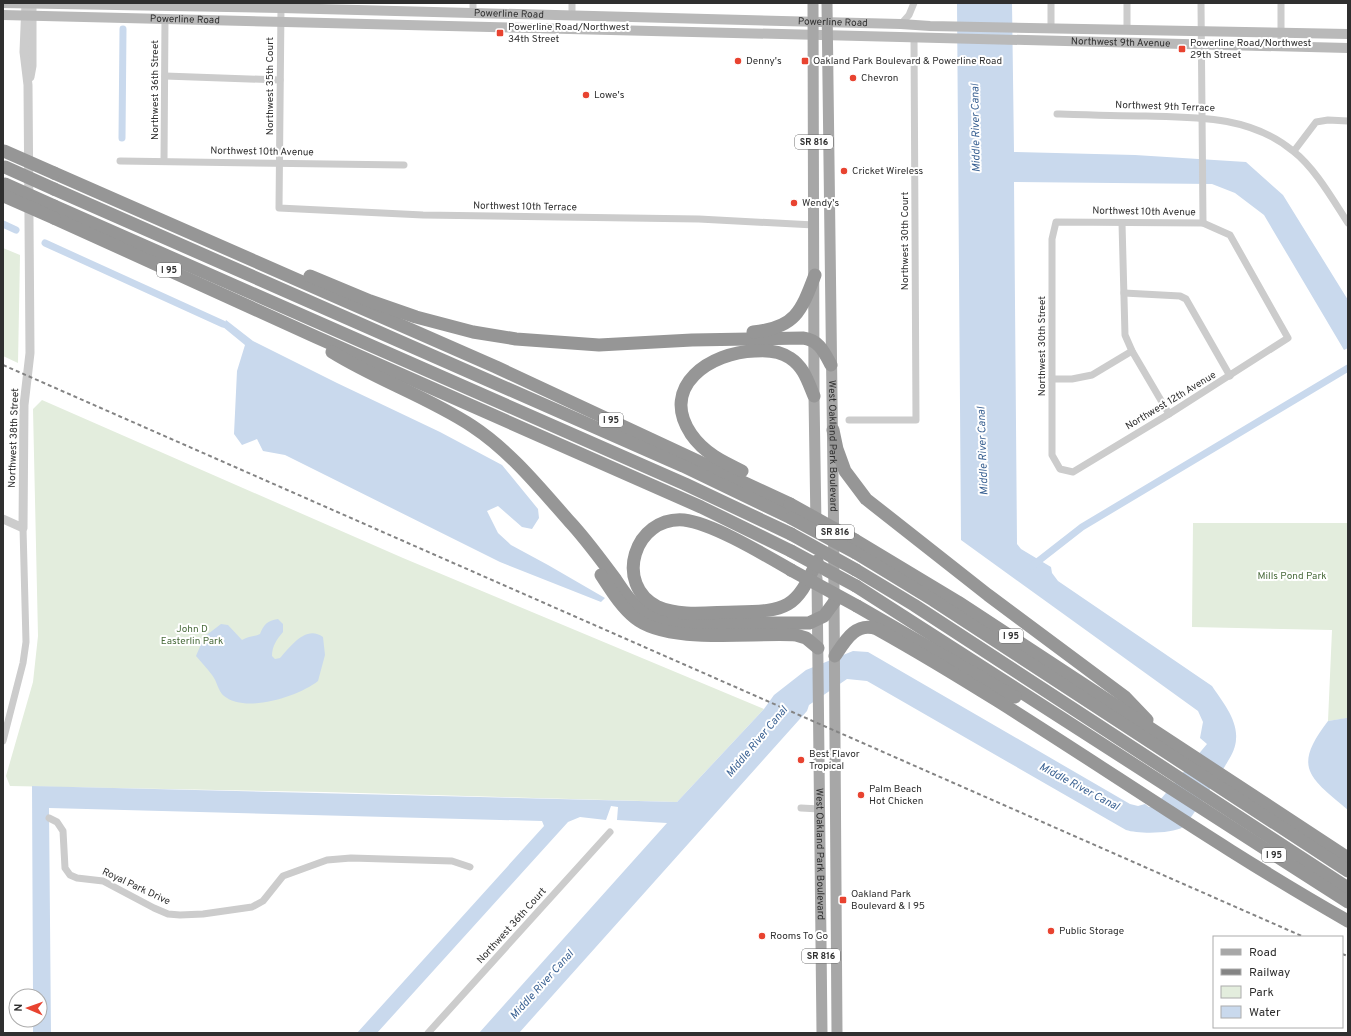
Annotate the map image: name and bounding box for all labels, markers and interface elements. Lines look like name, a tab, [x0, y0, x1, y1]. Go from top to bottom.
street label: Powerline Road	[474, 6, 544, 21]
street label: Powerline Road	[150, 12, 220, 27]
street label: Powerline Road	[798, 15, 868, 30]
place label: Powerline Road/Northwest 34th Street	[508, 21, 630, 46]
marker: Powerline Road/Northwest 34th Street	[495, 28, 505, 38]
street label: Northwest 9th Avenue	[1071, 35, 1171, 50]
street label: Northwest 35th Court	[264, 37, 277, 135]
place label: Powerline Road/Northwest 29th Street	[1190, 37, 1312, 62]
street label: Northwest 36th Street	[149, 40, 162, 140]
marker: Powerline Road/Northwest 29th Street	[1177, 44, 1187, 54]
place label: Denny's	[746, 55, 782, 68]
place label: Oakland Park Boulevard & Powerline Road	[813, 55, 1002, 68]
marker: Denny's	[733, 56, 743, 66]
marker: Oakland Park Boulevard & Powerline Road	[800, 56, 810, 66]
place label: Chevron	[861, 72, 898, 85]
marker: Chevron	[848, 73, 858, 83]
water label: Middle River Canal	[968, 82, 984, 172]
place label: Lowe's	[594, 89, 625, 102]
marker: Lowe's	[581, 90, 591, 100]
street label: Northwest 9th Terrace	[1115, 99, 1215, 115]
road number: SR 816	[795, 135, 833, 149]
street label: Northwest 10th Avenue	[210, 145, 314, 159]
place label: Cricket Wireless	[852, 165, 924, 178]
marker: Cricket Wireless	[839, 166, 849, 176]
street label: Northwest 30th Court	[899, 192, 912, 290]
place label: Wendy's	[802, 197, 840, 210]
marker: Wendy's	[789, 198, 799, 208]
street label: Northwest 10th Terrace	[473, 200, 577, 214]
street label: Northwest 10th Avenue	[1092, 205, 1196, 219]
road number: I 95	[157, 263, 181, 277]
street label: Northwest 30th Street	[1036, 296, 1049, 396]
street label: Northwest 12th Avenue	[1123, 369, 1219, 433]
street label: West Oakland Park Boulevard	[825, 380, 840, 512]
street label: Northwest 38th Street	[6, 388, 22, 488]
water label: Middle River Canal	[974, 405, 992, 495]
road number: I 95	[599, 413, 623, 427]
road number: SR 816	[816, 525, 854, 539]
park label: Mills Pond Park	[1257, 570, 1327, 583]
park label: John D Easterlin Park	[161, 623, 223, 648]
road number: I 95	[999, 629, 1023, 643]
water label: Middle River Canal	[723, 703, 792, 780]
place label: Best Flavor Tropical	[809, 748, 860, 773]
marker: Best Flavor Tropical	[796, 755, 806, 765]
water label: Middle River Canal	[1037, 760, 1122, 815]
place label: Palm Beach Hot Chicken	[869, 783, 923, 808]
street label: West Oakland Park Boulevard	[813, 788, 827, 920]
marker: Palm Beach Hot Chicken	[856, 790, 866, 800]
road number: I 95	[1262, 848, 1286, 862]
street label: Royal Park Drive	[100, 865, 172, 909]
street label: Northwest 36th Court	[474, 885, 550, 967]
place label: Oakland Park Boulevard & I 95	[851, 888, 925, 913]
marker: Oakland Park Boulevard & I 95	[838, 895, 848, 905]
place label: Public Storage	[1059, 925, 1124, 938]
marker: Public Storage	[1046, 926, 1056, 936]
place label: Rooms To Go	[770, 930, 829, 943]
marker: Rooms To Go	[757, 931, 767, 941]
legend	[1213, 936, 1343, 1028]
text: Road	[1249, 945, 1277, 961]
water label: Middle River Canal	[507, 947, 578, 1023]
road number: SR 816	[802, 949, 840, 963]
text: Railway	[1249, 965, 1290, 981]
text: Park	[1249, 985, 1274, 1001]
north arrow	[8, 988, 48, 1028]
text: N	[12, 1003, 26, 1012]
text: Water	[1249, 1005, 1281, 1021]

